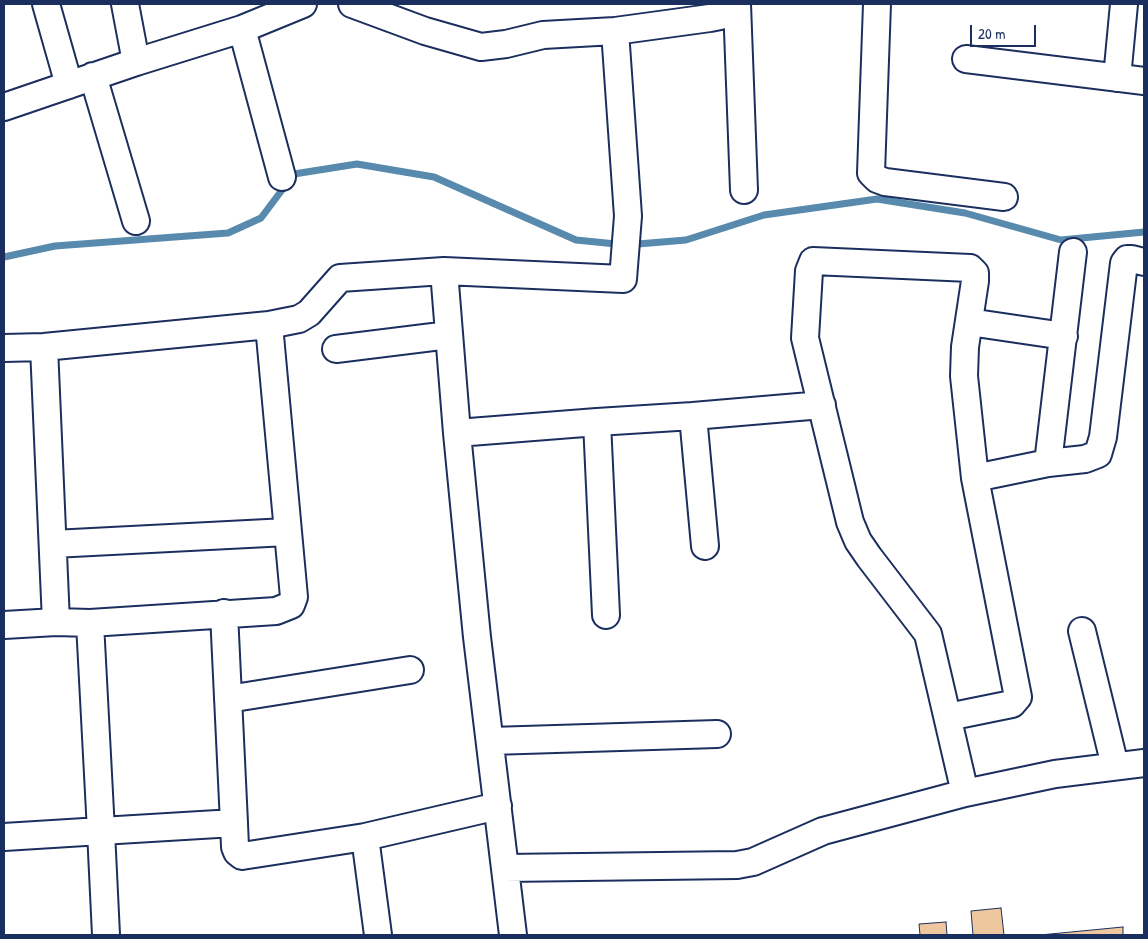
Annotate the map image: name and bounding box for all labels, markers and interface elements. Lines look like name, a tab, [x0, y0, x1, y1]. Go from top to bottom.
scale bar	[973, 15, 1039, 47]
text: 20 m	[978, 23, 1005, 44]

